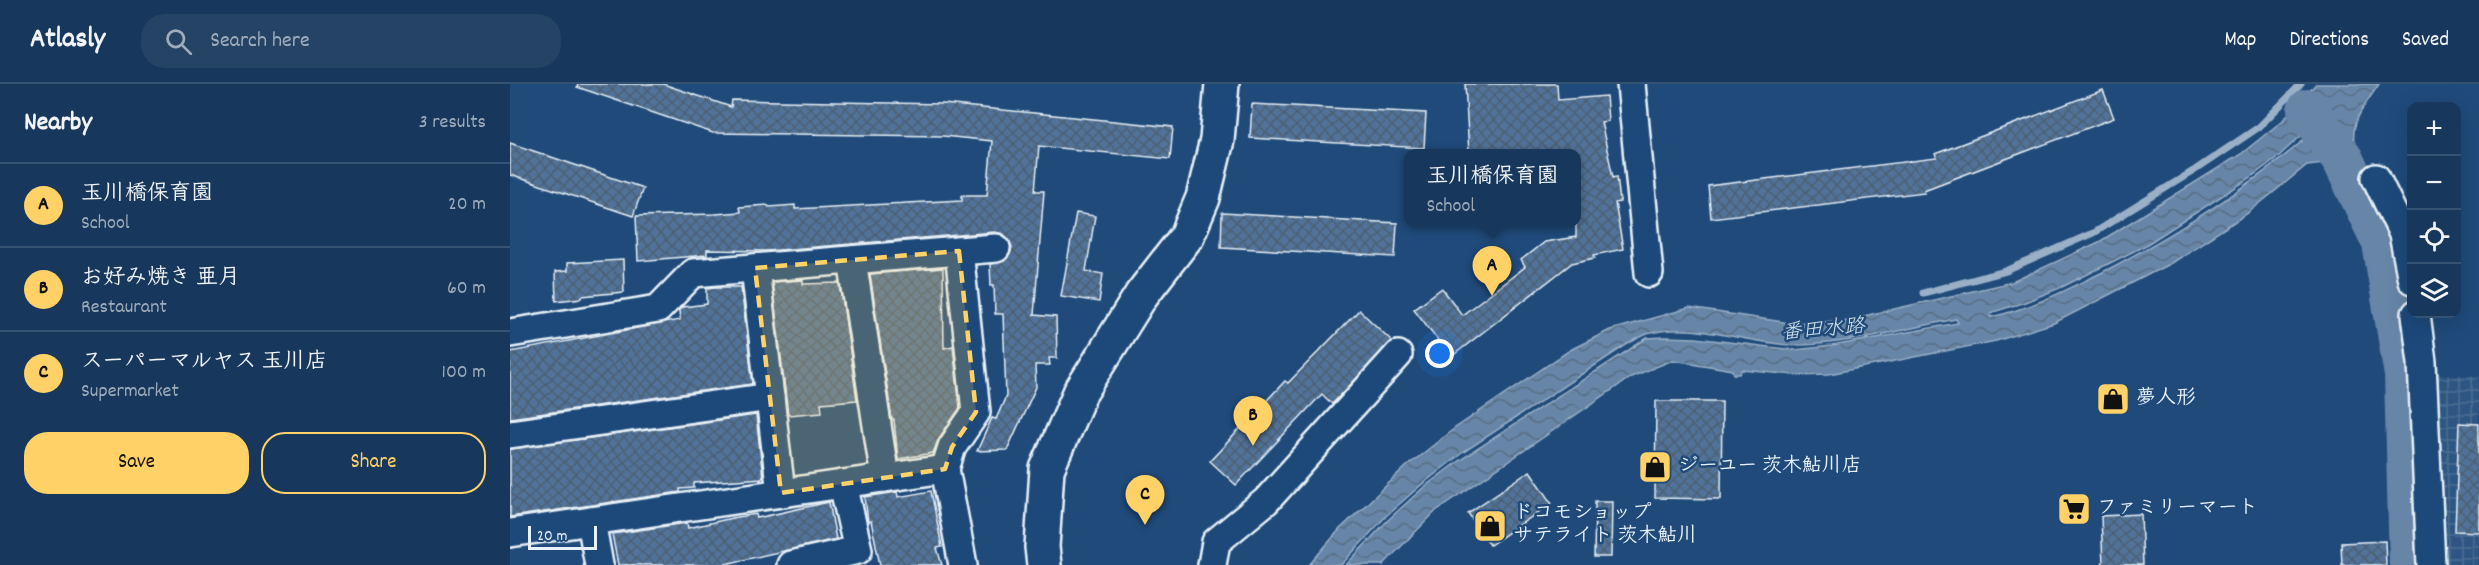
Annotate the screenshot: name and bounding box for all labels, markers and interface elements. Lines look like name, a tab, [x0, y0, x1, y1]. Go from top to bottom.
search box	[141, 14, 561, 68]
text: Atlasly	[30, 21, 105, 61]
icon: search	[162, 25, 195, 58]
text: Search here	[210, 26, 310, 57]
text: Map	[2225, 26, 2256, 56]
text: Directions	[2289, 26, 2369, 56]
text: Saved	[2402, 26, 2449, 56]
map controls	[2407, 102, 2461, 318]
button: +	[2407, 102, 2461, 156]
text: Nearby	[24, 105, 92, 142]
text: 3 results	[419, 109, 486, 137]
popup	[1404, 149, 1581, 227]
button: −	[2407, 156, 2461, 210]
text: 玉川橋保育園	[1426, 162, 1559, 193]
text: 玉川橋保育園	[81, 179, 213, 210]
text: A	[38, 191, 49, 219]
text: 20 m	[448, 191, 486, 219]
text: School	[1426, 193, 1475, 221]
text: School	[81, 210, 130, 238]
button: locate	[2407, 210, 2461, 264]
pin: A	[1472, 246, 1512, 296]
text: お好み焼き 亜月	[81, 263, 240, 294]
button: layers	[2407, 264, 2461, 318]
text: B	[39, 275, 48, 303]
text: 60 m	[447, 275, 486, 303]
text: Restaurant	[81, 294, 167, 322]
water label: 番田水路	[1780, 312, 1867, 350]
your location	[1425, 339, 1454, 368]
text: スーパーマルヤス 玉川店	[81, 347, 328, 378]
text: C	[39, 359, 48, 387]
text: 100 m	[442, 359, 486, 387]
text: Supermarket	[81, 378, 179, 406]
shop icon: 夢人形	[2095, 381, 2131, 417]
place label: 夢人形	[2136, 385, 2196, 413]
pin: B	[1234, 396, 1272, 446]
button: Save	[24, 432, 249, 494]
button: Share	[261, 432, 486, 494]
shop icon: ジーユー 茨木鮎川店	[1637, 449, 1673, 485]
place label: ジーユー 茨木鮎川店	[1678, 453, 1862, 481]
pin: C	[1126, 476, 1164, 525]
supermarket icon: ファミリーマート	[2056, 491, 2092, 527]
place label: ファミリーマート	[2097, 495, 2258, 523]
place label: ドコモショップ サテライト 茨木鮎川	[1513, 500, 1697, 551]
shop icon: ドコモショップ サテライト 茨木鮎川	[1472, 508, 1508, 544]
scale bar	[528, 523, 597, 550]
text: 20 m	[537, 525, 567, 548]

